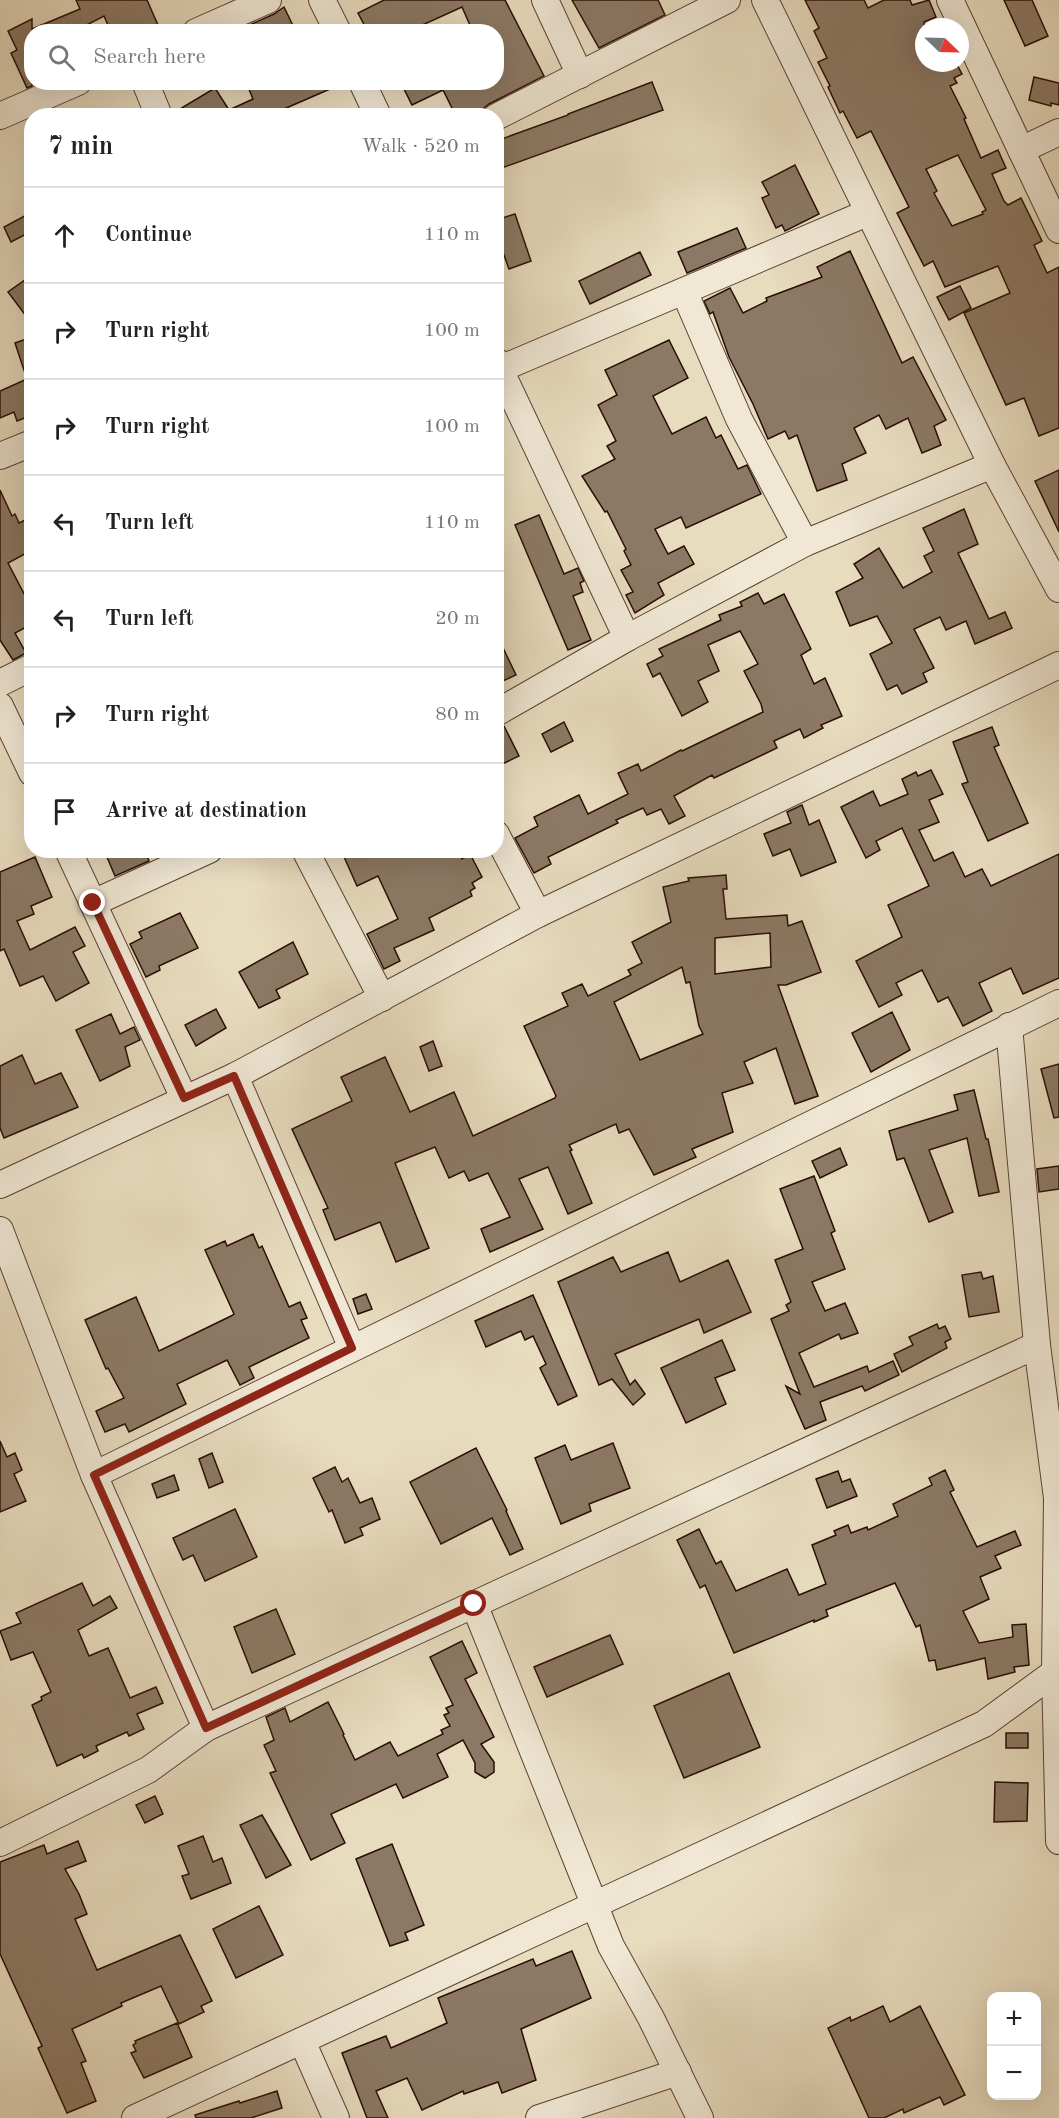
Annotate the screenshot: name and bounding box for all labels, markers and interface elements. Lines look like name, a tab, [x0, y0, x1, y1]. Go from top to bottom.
north arrow	[915, 18, 969, 72]
search box	[24, 24, 504, 90]
icon: search	[45, 41, 78, 74]
text: Search here	[93, 46, 206, 68]
text: 7 min	[48, 134, 113, 160]
text: Walk · 520 m	[361, 137, 480, 157]
icon: ahead	[48, 219, 81, 252]
text: Continue	[105, 224, 192, 246]
text: 110 m	[424, 225, 480, 245]
icon: right	[48, 315, 81, 348]
text: Turn right	[105, 320, 209, 342]
text: 100 m	[424, 321, 480, 341]
icon: right	[48, 411, 81, 444]
text: Turn right	[105, 416, 209, 438]
text: 100 m	[424, 417, 480, 437]
icon: left	[48, 507, 81, 540]
text: Turn left	[105, 512, 194, 534]
text: 110 m	[424, 513, 480, 533]
icon: left	[48, 603, 81, 636]
text: Turn left	[105, 608, 194, 630]
text: 20 m	[435, 609, 480, 629]
icon: right	[48, 699, 81, 732]
text: Turn right	[105, 704, 209, 726]
text: 80 m	[435, 705, 480, 725]
icon: arrive	[48, 795, 81, 828]
text: Arrive at destination	[105, 800, 307, 822]
route end	[79, 889, 105, 915]
route start	[460, 1590, 486, 1616]
map controls	[987, 1992, 1041, 2100]
button: +	[987, 1992, 1041, 2046]
button: −	[987, 2046, 1041, 2100]

